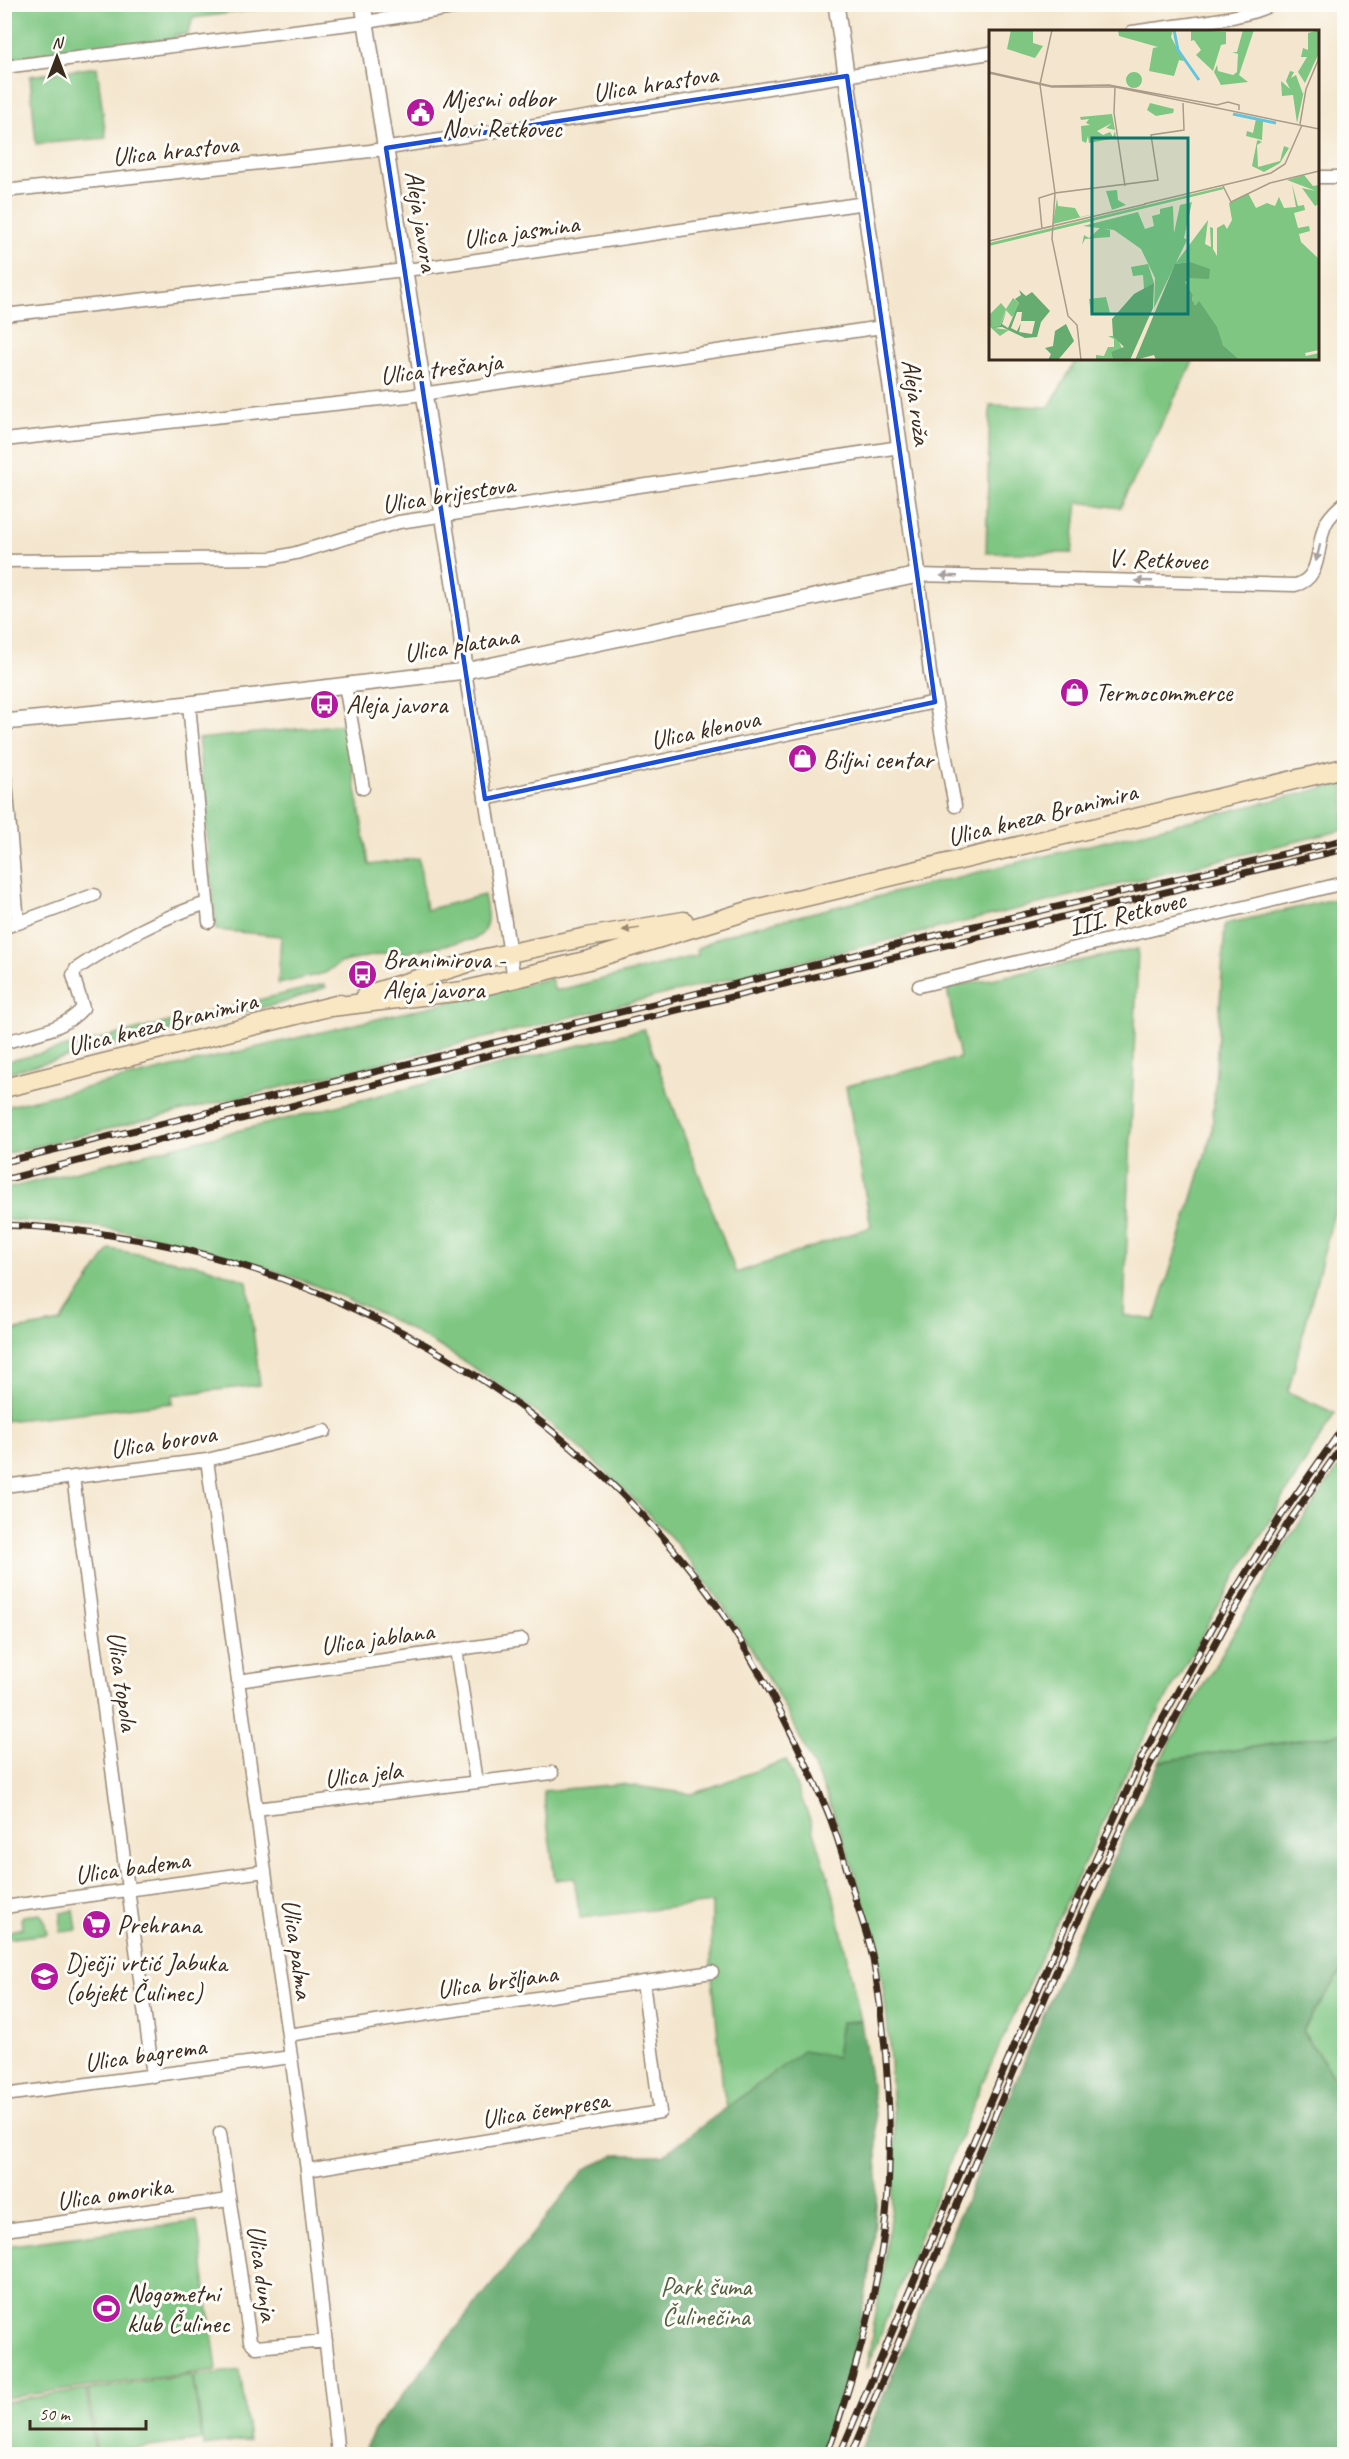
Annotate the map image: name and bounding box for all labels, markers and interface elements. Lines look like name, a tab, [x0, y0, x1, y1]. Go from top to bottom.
north arrow	[27, 27, 87, 87]
inset map	[989, 30, 1319, 360]
text: N	[52, 33, 65, 53]
street label: Ulica hrastova	[590, 57, 721, 110]
place label: Mjesni odbor Novi Retkovec	[442, 82, 563, 145]
public building icon: Mjesni odbor Novi Retkovec	[405, 97, 437, 129]
street label: Ulica hrastova	[111, 127, 241, 173]
street label: Aleja javora	[397, 168, 446, 275]
street label: Ulica jasmina	[461, 207, 582, 256]
street label: Ulica trešanja	[378, 344, 505, 392]
street label: Aleja ruža	[894, 357, 939, 449]
street label: Ulica brijestova	[380, 467, 519, 521]
street label: V. Retkovec	[1107, 541, 1210, 578]
one-way arrow	[1313, 544, 1322, 562]
one-way arrow	[939, 572, 958, 581]
one-way arrow	[1134, 577, 1153, 586]
street label: Ulica platana	[402, 619, 522, 670]
shop icon: Termocommerce	[1058, 676, 1090, 708]
place label: Termocommerce	[1095, 676, 1234, 709]
bus stop icon: Aleja javora	[309, 688, 341, 720]
place label: Aleja javora	[346, 688, 449, 721]
street label: Ulica klenova	[648, 702, 764, 757]
shop icon: Biljni centar	[786, 743, 818, 775]
place label: Biljni centar	[823, 743, 936, 776]
street label: Ulica kneza Branimira	[944, 775, 1142, 854]
street label: III. Retkovec	[1065, 883, 1190, 944]
one-way arrow	[622, 925, 641, 934]
place label: Branimirova - Aleja javora	[383, 943, 507, 1006]
bus stop icon: Branimirova - Aleja javora	[346, 958, 378, 990]
street label: Ulica kneza Branimira	[64, 984, 262, 1063]
street label: Ulica borova	[108, 1417, 220, 1466]
street label: Ulica jablana	[319, 1614, 437, 1663]
street label: Ulica topola	[99, 1629, 146, 1734]
street label: Ulica jela	[322, 1753, 405, 1796]
street label: Ulica badema	[73, 1843, 193, 1892]
street label: Ulica palma	[274, 1897, 321, 2003]
supermarket icon: Prehrana	[80, 1908, 112, 1940]
place label: Prehrana	[117, 1908, 203, 1941]
place label: Dječji vrtić Jabuka (objekt Čulinec)	[65, 1946, 229, 2009]
street label: Ulica bršljana	[435, 1957, 561, 2006]
school or university icon: Dječji vrtić Jabuka (objekt Čulinec)	[28, 1961, 60, 1993]
street label: Ulica bagrema	[82, 2029, 210, 2079]
street label: Ulica čempresa	[479, 2083, 613, 2136]
street label: Ulica omorika	[54, 2169, 176, 2218]
street label: Ulica dunja	[239, 2223, 286, 2325]
park label: Park šuma Čulinečina	[660, 2270, 753, 2333]
place label: Nogometni klub Čulinec	[127, 2277, 231, 2340]
sports icon: Nogometni klub Čulinec	[90, 2292, 122, 2324]
scale bar	[30, 2393, 146, 2431]
text: 50 m	[39, 2403, 72, 2425]

